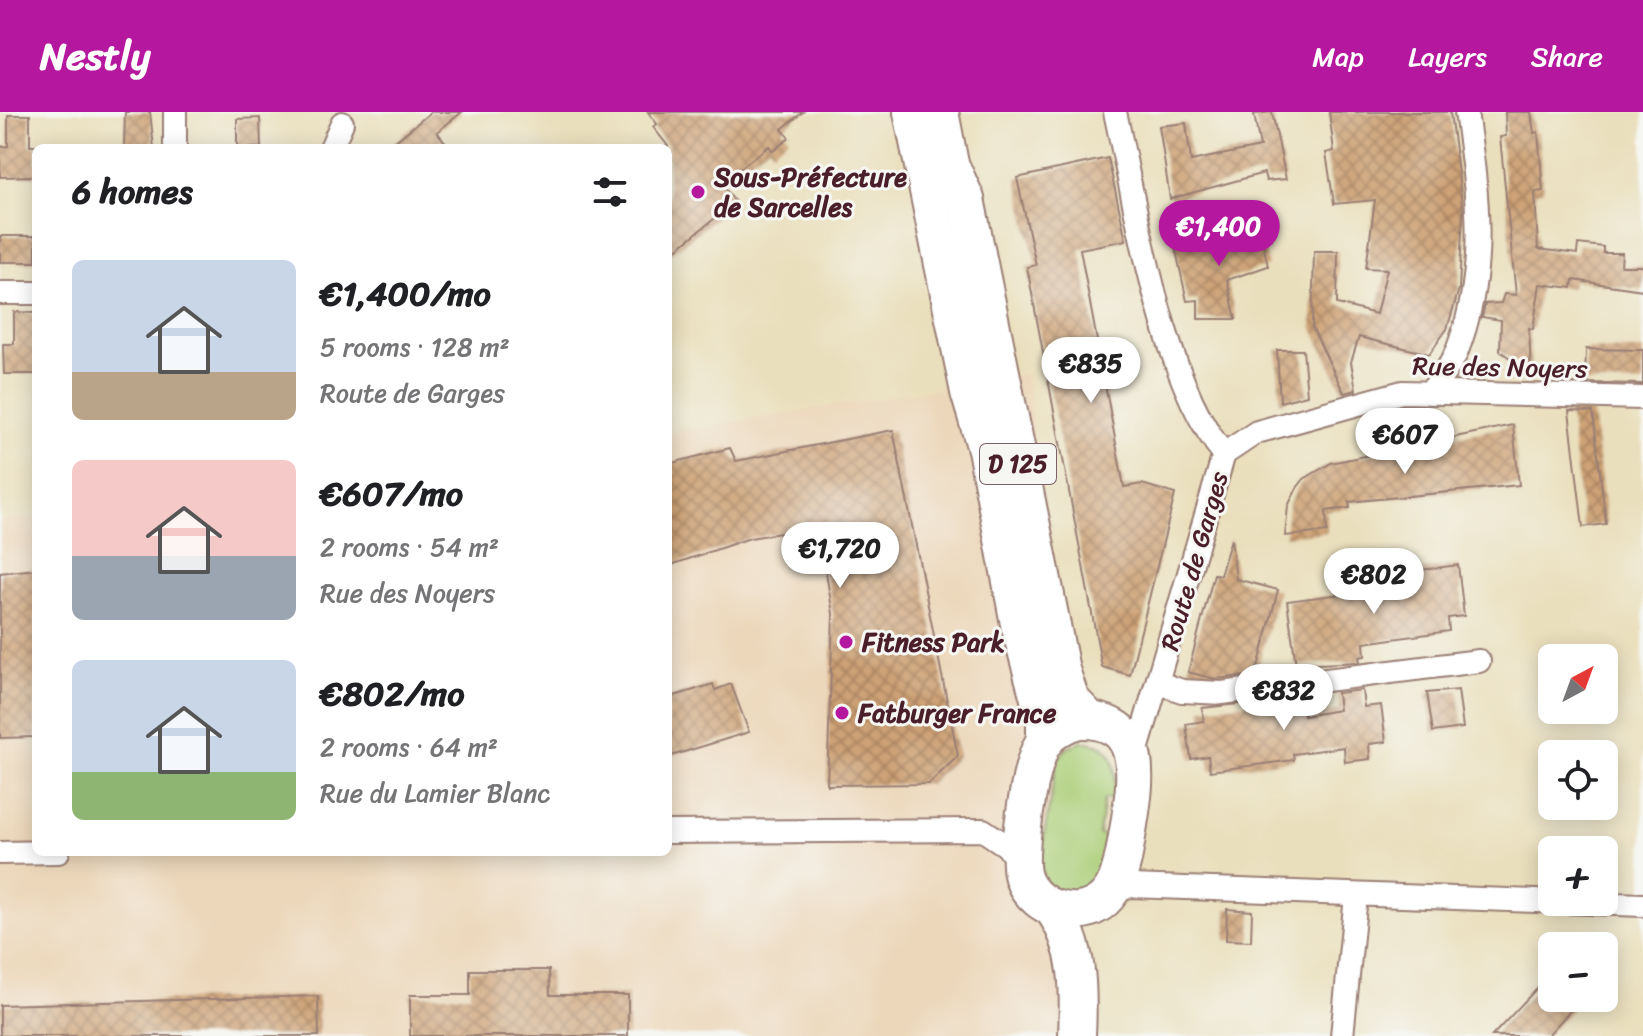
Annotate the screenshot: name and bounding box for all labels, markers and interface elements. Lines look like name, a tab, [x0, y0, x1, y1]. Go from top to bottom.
text: Nestly	[40, 23, 151, 90]
text: Map	[1312, 32, 1364, 81]
text: Layers	[1408, 32, 1487, 81]
text: Share	[1531, 32, 1603, 81]
place label: Sous-Préfecture de Sarcelles	[713, 154, 907, 230]
text: 6 homes	[72, 162, 193, 222]
icon: filters	[588, 170, 632, 214]
marker: Sous-Préfecture de Sarcelles	[689, 183, 707, 201]
pin: €1,400	[1154, 200, 1284, 268]
text: €1,400	[1177, 203, 1261, 249]
text: €1,400/mo	[320, 264, 491, 324]
icon: home	[136, 292, 232, 388]
text: 5 rooms · 128 m²	[320, 324, 510, 370]
pin: €835	[1044, 337, 1138, 405]
text: €835	[1059, 340, 1123, 386]
street label: Rue des Noyers	[1412, 342, 1588, 392]
text: Route de Garges	[320, 370, 505, 416]
pin: €607	[1358, 408, 1452, 476]
text: €607	[1373, 411, 1437, 457]
road number: D 125	[980, 444, 1056, 484]
text: €607/mo	[320, 464, 463, 524]
street label: Route de Garges	[1146, 466, 1242, 656]
icon: home	[136, 492, 232, 588]
pin: €1,720	[775, 522, 905, 590]
text: 2 rooms · 54 m²	[320, 524, 499, 570]
text: €1,720	[799, 525, 881, 571]
pin: €802	[1327, 548, 1421, 616]
text: €802	[1342, 551, 1406, 597]
text: Rue des Noyers	[320, 570, 495, 616]
place label: Fitness Park	[861, 619, 1005, 665]
marker: Fitness Park	[837, 633, 855, 651]
north arrow	[1538, 644, 1618, 724]
map controls	[1538, 644, 1618, 1012]
text: €802/mo	[320, 664, 464, 724]
pin: €832	[1237, 664, 1331, 732]
text: €832	[1253, 667, 1315, 713]
place label: Fatburger France	[857, 690, 1057, 736]
icon: home	[136, 692, 232, 788]
marker: Fatburger France	[833, 704, 851, 722]
text: 2 rooms · 64 m²	[320, 724, 498, 770]
button: locate	[1538, 740, 1618, 820]
text: Rue du Lamier Blanc	[320, 770, 550, 816]
button: +	[1538, 836, 1618, 916]
button: −	[1538, 932, 1618, 1012]

